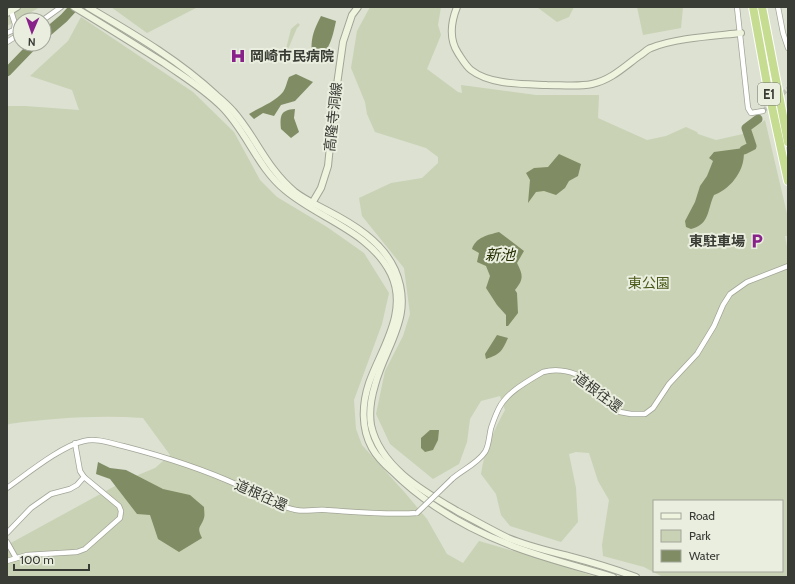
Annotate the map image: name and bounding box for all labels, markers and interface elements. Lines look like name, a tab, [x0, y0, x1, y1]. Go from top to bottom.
north arrow	[12, 12, 52, 52]
text: N	[28, 35, 36, 49]
hospital icon: 岡崎市民病院	[229, 47, 247, 65]
place label: 岡崎市民病院	[250, 47, 334, 65]
street label: 高隆寺洞線	[320, 81, 346, 153]
road number: E1	[758, 83, 780, 105]
place label: 東駐車場	[689, 232, 745, 250]
parking icon: 東駐車場	[748, 232, 766, 250]
water label: 新池	[485, 246, 517, 264]
park label: 東公園	[628, 274, 670, 292]
street label: 道根往還	[570, 368, 626, 416]
street label: 道根往還	[232, 475, 290, 515]
legend	[653, 500, 783, 572]
text: Road	[689, 508, 715, 523]
text: Park	[689, 528, 711, 543]
scale bar	[14, 546, 89, 572]
text: Water	[689, 548, 720, 563]
text: 100 m	[20, 552, 54, 567]

